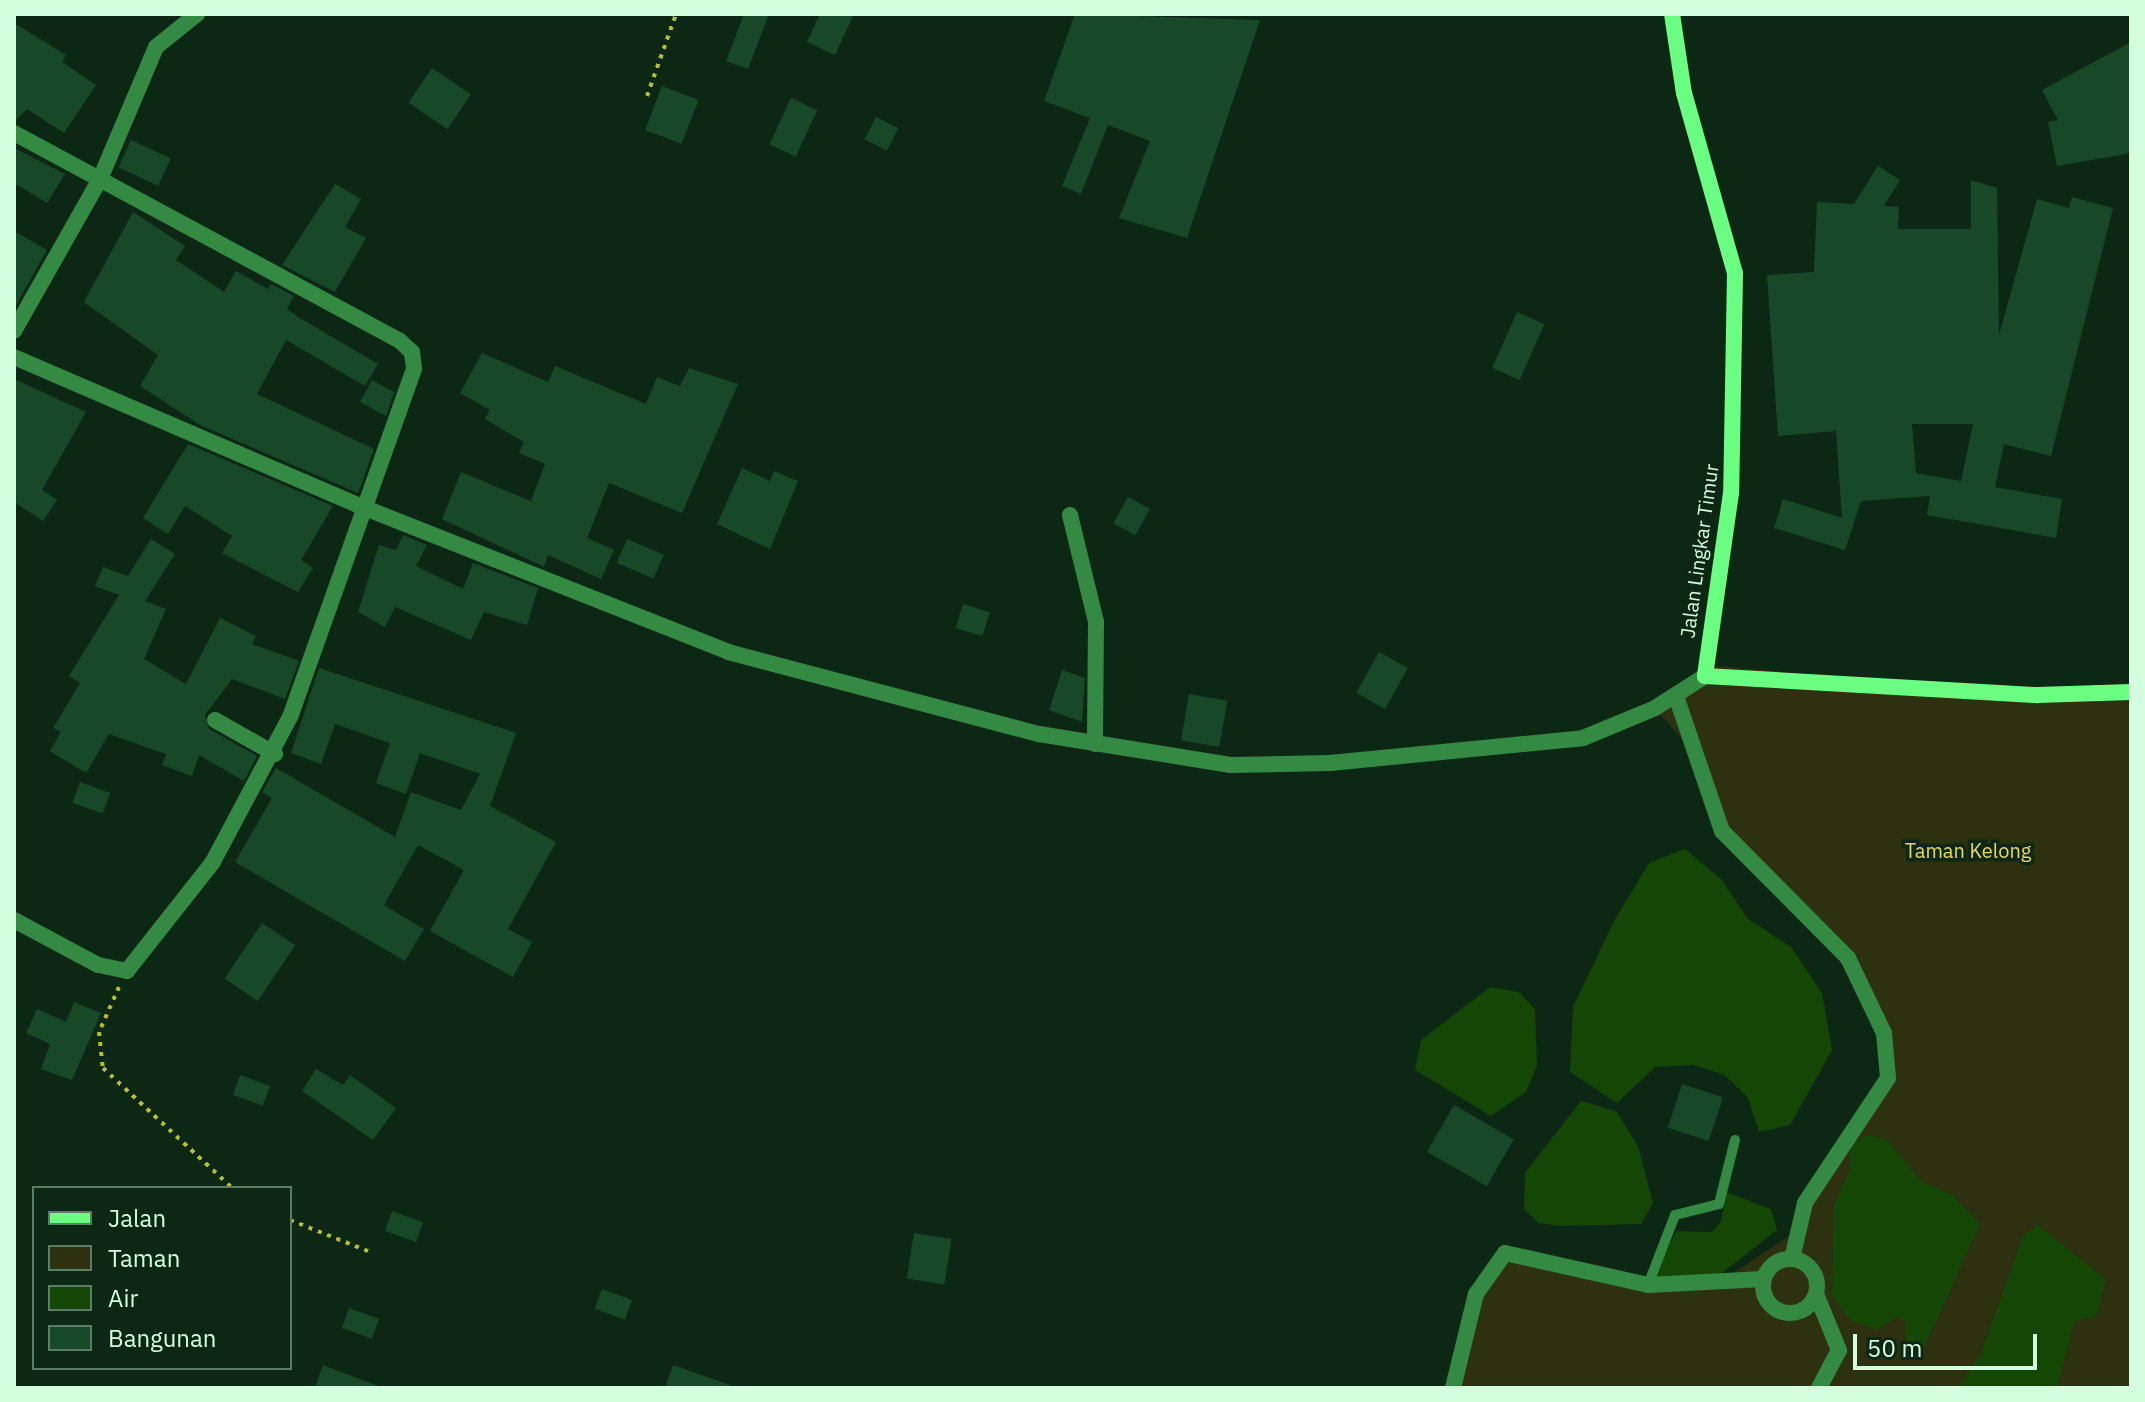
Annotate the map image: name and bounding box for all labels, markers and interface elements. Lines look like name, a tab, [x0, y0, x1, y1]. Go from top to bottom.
street label: Jalan Lingkar Timur	[1675, 462, 1723, 640]
park label: Taman Kelong	[1905, 838, 2031, 862]
legend	[32, 1186, 292, 1370]
text: Jalan	[108, 1202, 166, 1234]
text: Taman	[108, 1242, 180, 1274]
text: Air	[108, 1282, 138, 1314]
scale bar	[1857, 1318, 2041, 1368]
text: Bangunan	[108, 1322, 216, 1354]
text: 50 m	[1867, 1332, 1922, 1364]

